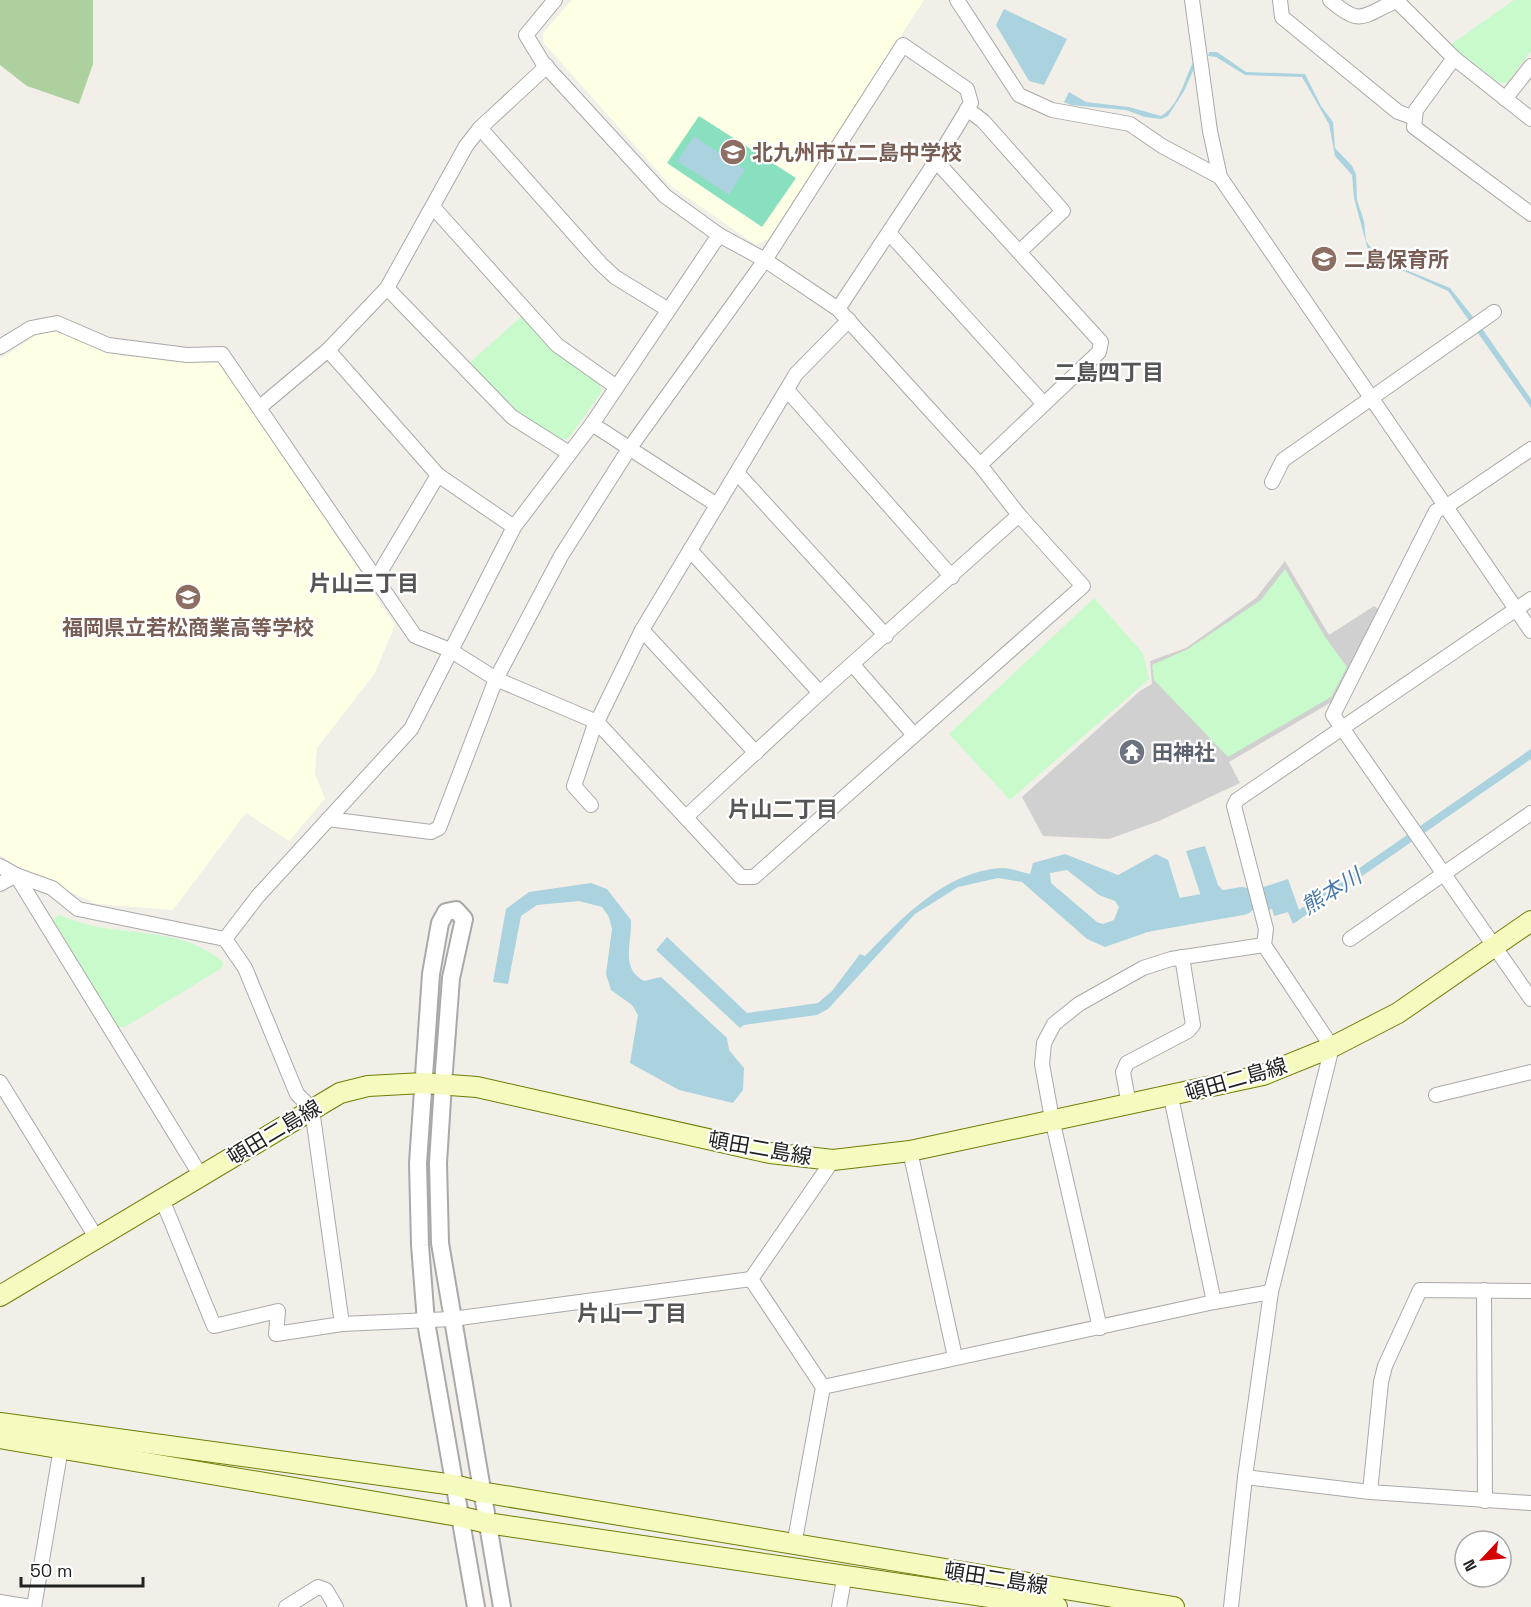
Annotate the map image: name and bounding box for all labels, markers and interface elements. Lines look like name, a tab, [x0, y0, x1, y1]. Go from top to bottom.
school or university icon: 北九州市立二島中学校	[718, 137, 748, 167]
place label: 北九州市立二島中学校	[752, 139, 962, 166]
school or university icon: 二島保育所	[1309, 244, 1339, 274]
place label: 二島保育所	[1344, 246, 1449, 273]
district label: 二島四丁目	[1054, 358, 1164, 386]
district label: 片山三丁目	[309, 569, 419, 597]
school or university icon: 福岡県立若松商業高等学校	[173, 582, 203, 612]
place label: 福岡県立若松商業高等学校	[62, 614, 314, 641]
temple icon: 田神社	[1117, 737, 1147, 767]
place label: 田神社	[1152, 739, 1215, 766]
district label: 片山二丁目	[728, 795, 838, 823]
water label: 熊本川	[1296, 861, 1368, 920]
street label: 頓田二島線	[1182, 1052, 1290, 1106]
street label: 頓田二島線	[222, 1093, 326, 1171]
street label: 頓田二島線	[706, 1126, 814, 1170]
district label: 片山一丁目	[577, 1299, 687, 1327]
north arrow	[1453, 1529, 1513, 1589]
scale bar	[21, 1550, 142, 1588]
street label: 頓田二島線	[942, 1556, 1050, 1600]
text: N	[1458, 1556, 1482, 1575]
text: 50 m	[30, 1559, 72, 1582]

